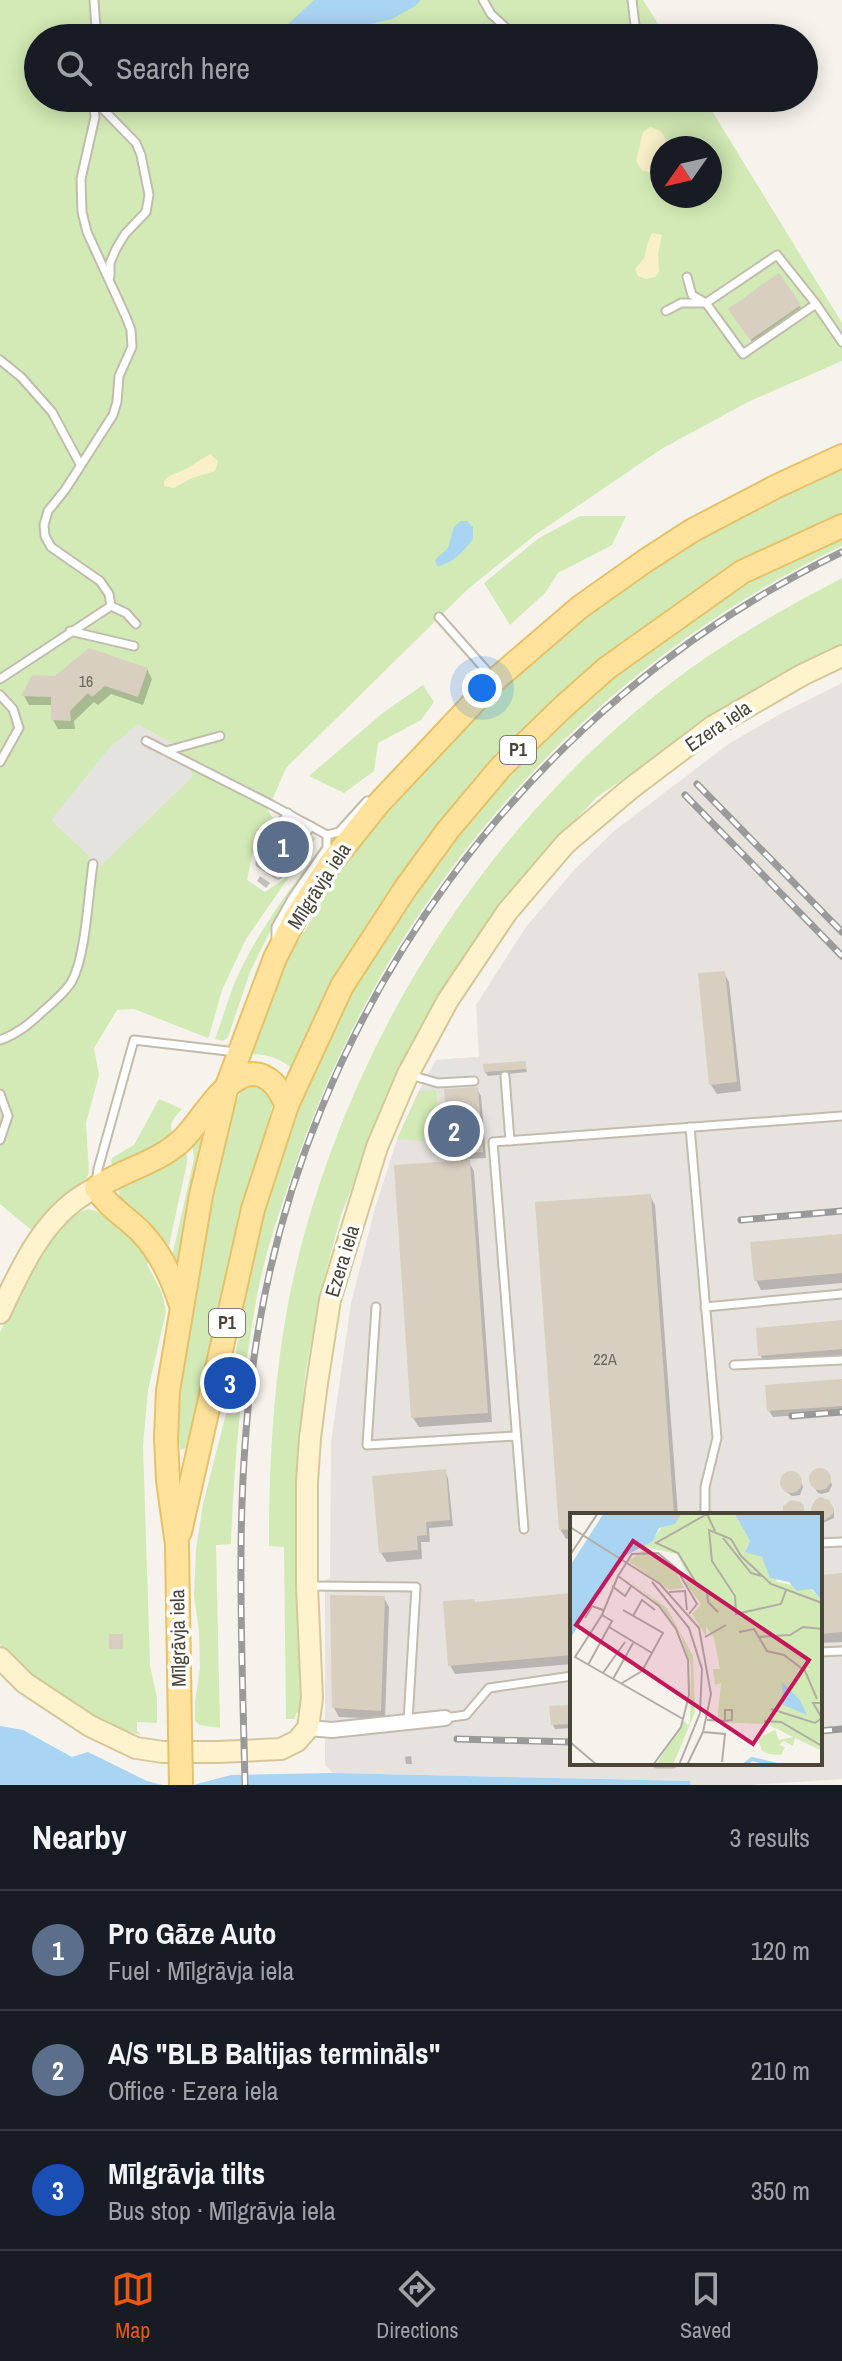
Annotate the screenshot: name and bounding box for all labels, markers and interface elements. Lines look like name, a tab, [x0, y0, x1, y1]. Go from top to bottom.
search box	[24, 24, 818, 112]
icon: search	[52, 46, 96, 90]
text: Search here	[116, 48, 250, 88]
north arrow	[650, 136, 722, 208]
your location	[462, 668, 502, 708]
house number: 16	[79, 670, 93, 692]
street label: Ezera iela	[680, 694, 756, 757]
road number: P1	[500, 736, 536, 764]
pin: 1	[257, 817, 309, 877]
street label: Mīlgrāvja iela	[281, 837, 356, 934]
pin: 2	[428, 1101, 480, 1161]
street label: Ezera iela	[318, 1222, 365, 1300]
road number: P1	[209, 1309, 245, 1337]
house number: 22A	[593, 1348, 617, 1370]
pin: 3	[204, 1353, 256, 1413]
inset map	[570, 1513, 822, 1765]
street label: Mīlgrāvja iela	[163, 1589, 192, 1687]
text: Nearby	[32, 1814, 127, 1860]
text: 3 results	[729, 1820, 810, 1855]
text: Pro Gāze Auto	[108, 1913, 277, 1953]
text: 1	[52, 1933, 64, 1968]
text: 120 m	[751, 1933, 810, 1968]
text: Fuel · Mīlgrāvja iela	[108, 1953, 294, 1988]
text: A/S "BLB Baltijas termināls"	[108, 2033, 440, 2073]
text: 2	[52, 2053, 64, 2088]
text: 210 m	[751, 2053, 810, 2088]
text: Office · Ezera iela	[108, 2073, 278, 2108]
text: Mīlgrāvja tilts	[108, 2153, 265, 2193]
text: 3	[52, 2173, 64, 2208]
text: 350 m	[751, 2173, 810, 2208]
text: Bus stop · Mīlgrāvja iela	[108, 2193, 336, 2228]
tab: Map	[111, 2267, 155, 2345]
tab: Directions	[376, 2267, 459, 2345]
tab: Saved	[680, 2267, 731, 2345]

